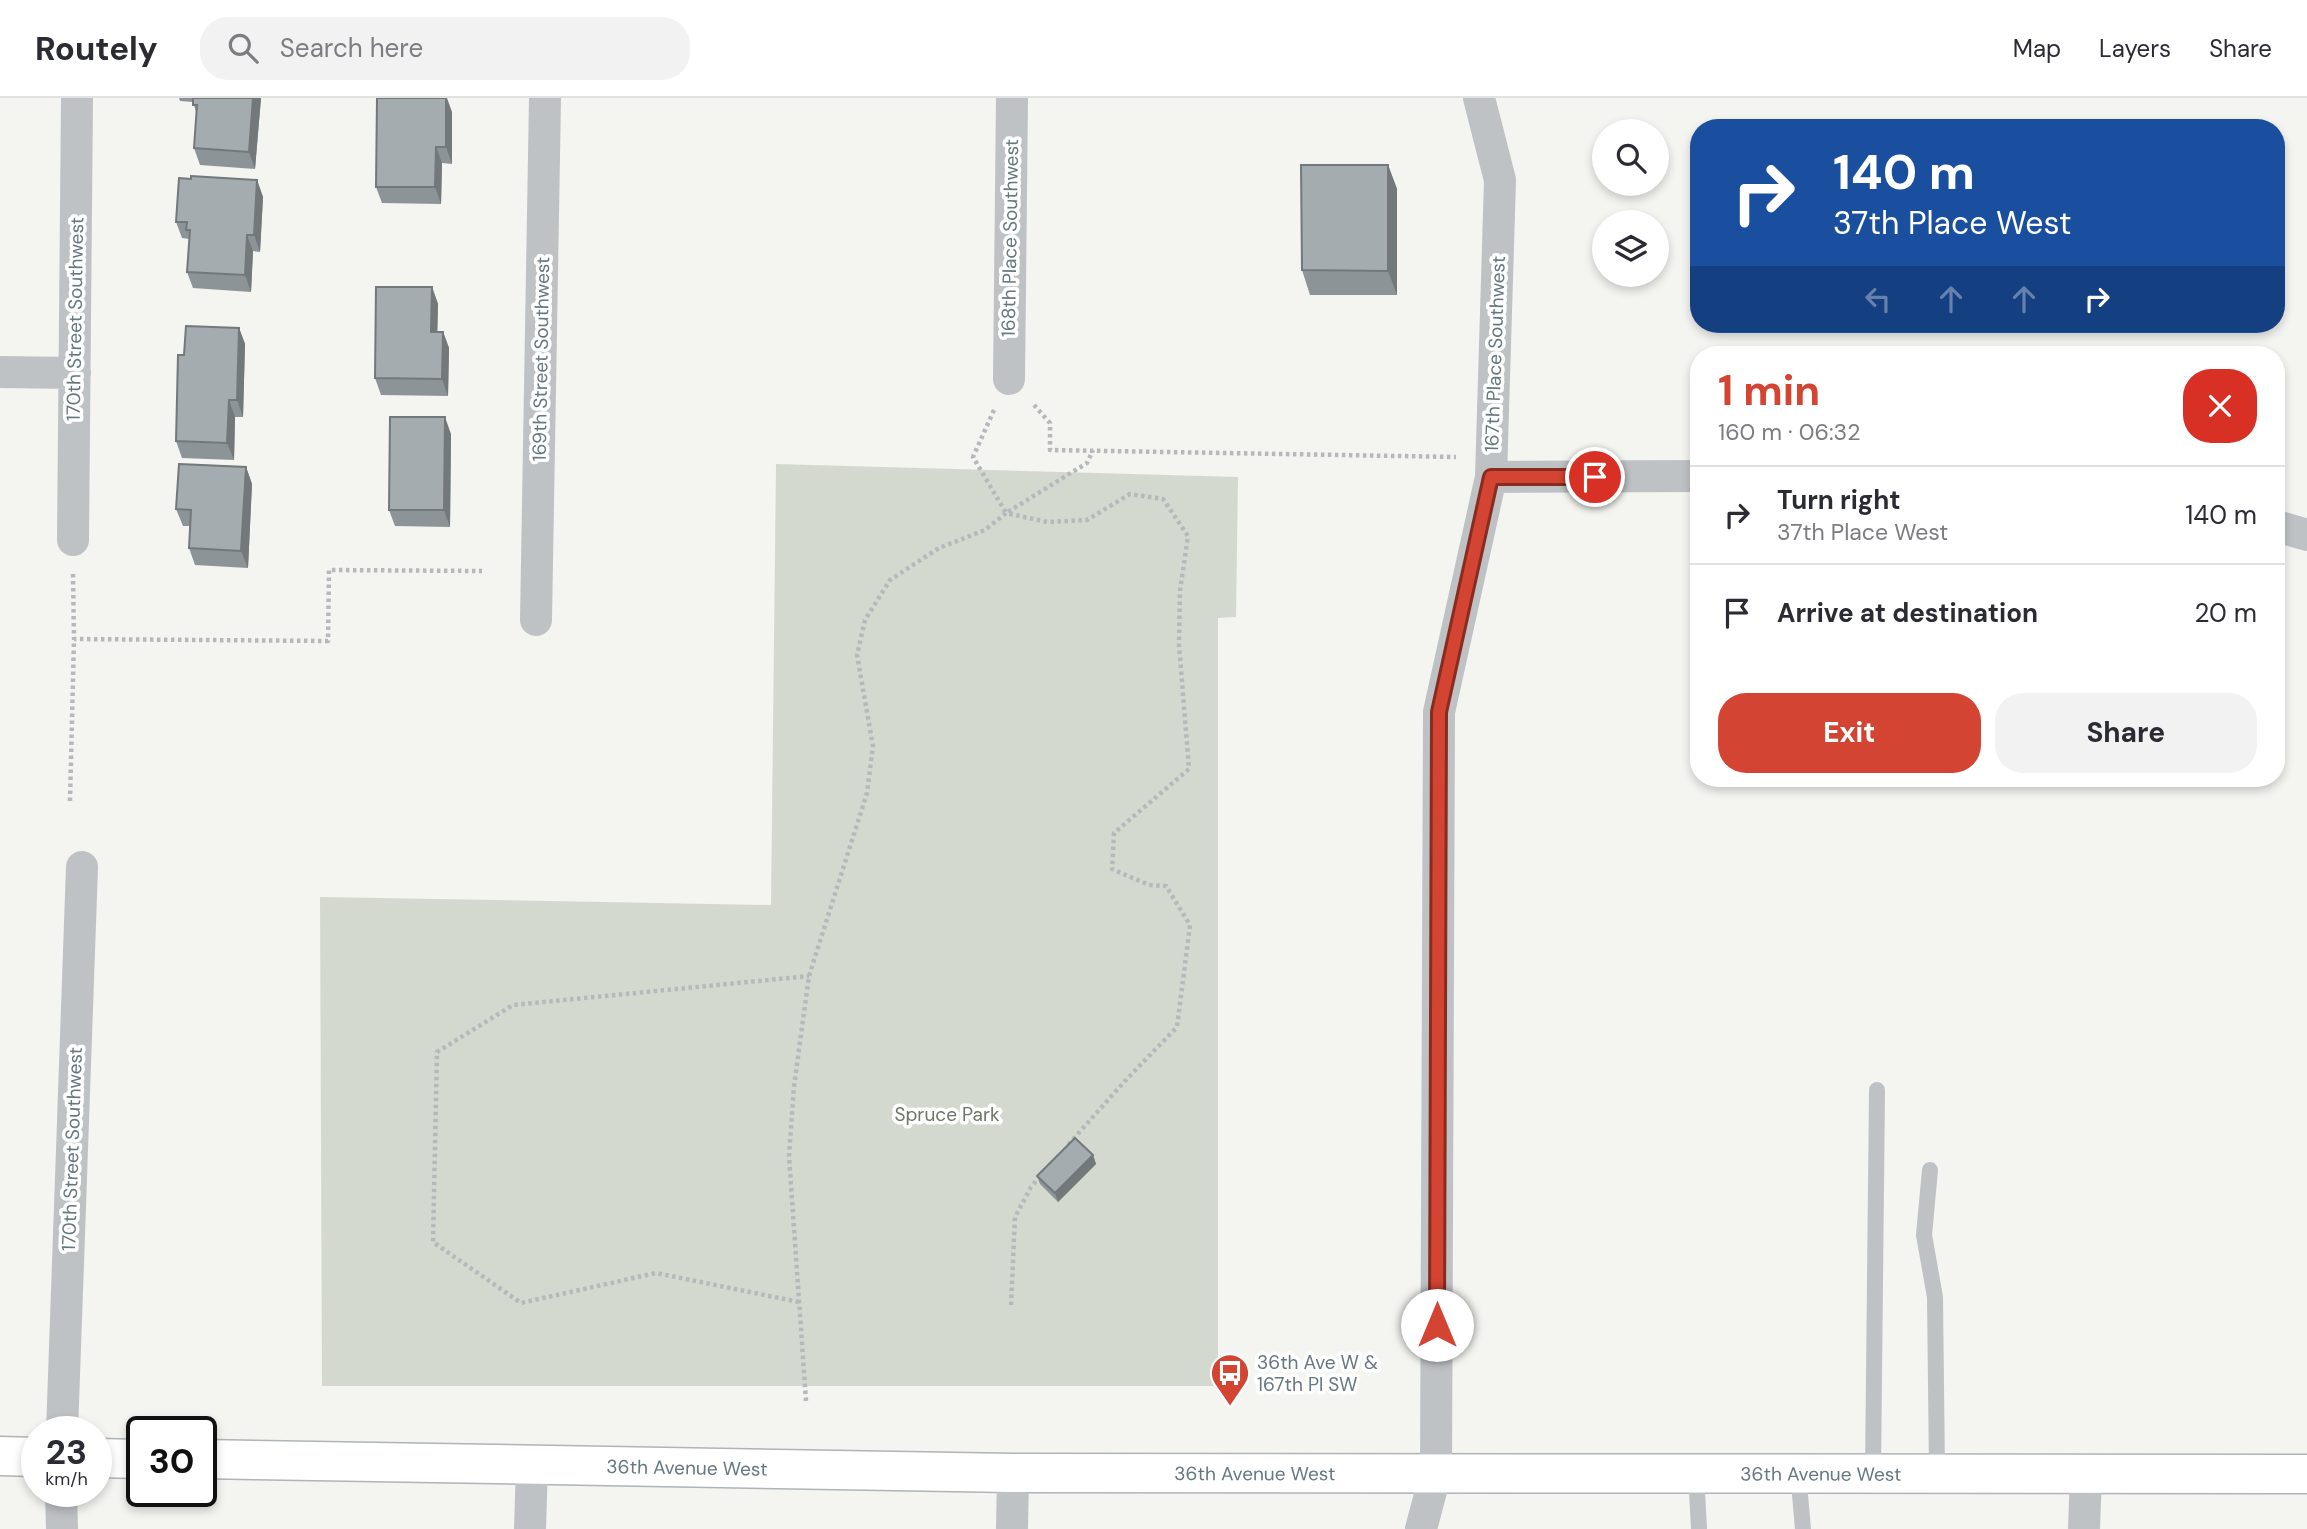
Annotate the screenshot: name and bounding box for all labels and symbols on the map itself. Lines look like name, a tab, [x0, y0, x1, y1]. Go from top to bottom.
street label: 168th Place Southwest	[996, 139, 1024, 337]
street label: 170th Street Southwest	[61, 217, 89, 421]
street label: 167th Place Southwest	[1479, 255, 1511, 453]
street label: 169th Street Southwest	[527, 256, 555, 462]
pin	[1565, 447, 1625, 507]
street label: 170th Street Southwest	[56, 1047, 88, 1251]
park label: Spruce Park	[894, 1102, 1000, 1127]
position arrow	[1400, 1288, 1474, 1362]
place label: 36th Ave W & 167th Pl SW	[1257, 1350, 1378, 1397]
bus stop icon: 36th Ave W & 167th Pl SW	[1209, 1352, 1251, 1407]
speed limit sign: 30	[126, 1416, 217, 1507]
street label: 36th Avenue West	[606, 1453, 768, 1481]
street label: 36th Avenue West	[1174, 1461, 1335, 1486]
street label: 36th Avenue West	[1740, 1461, 1901, 1486]

